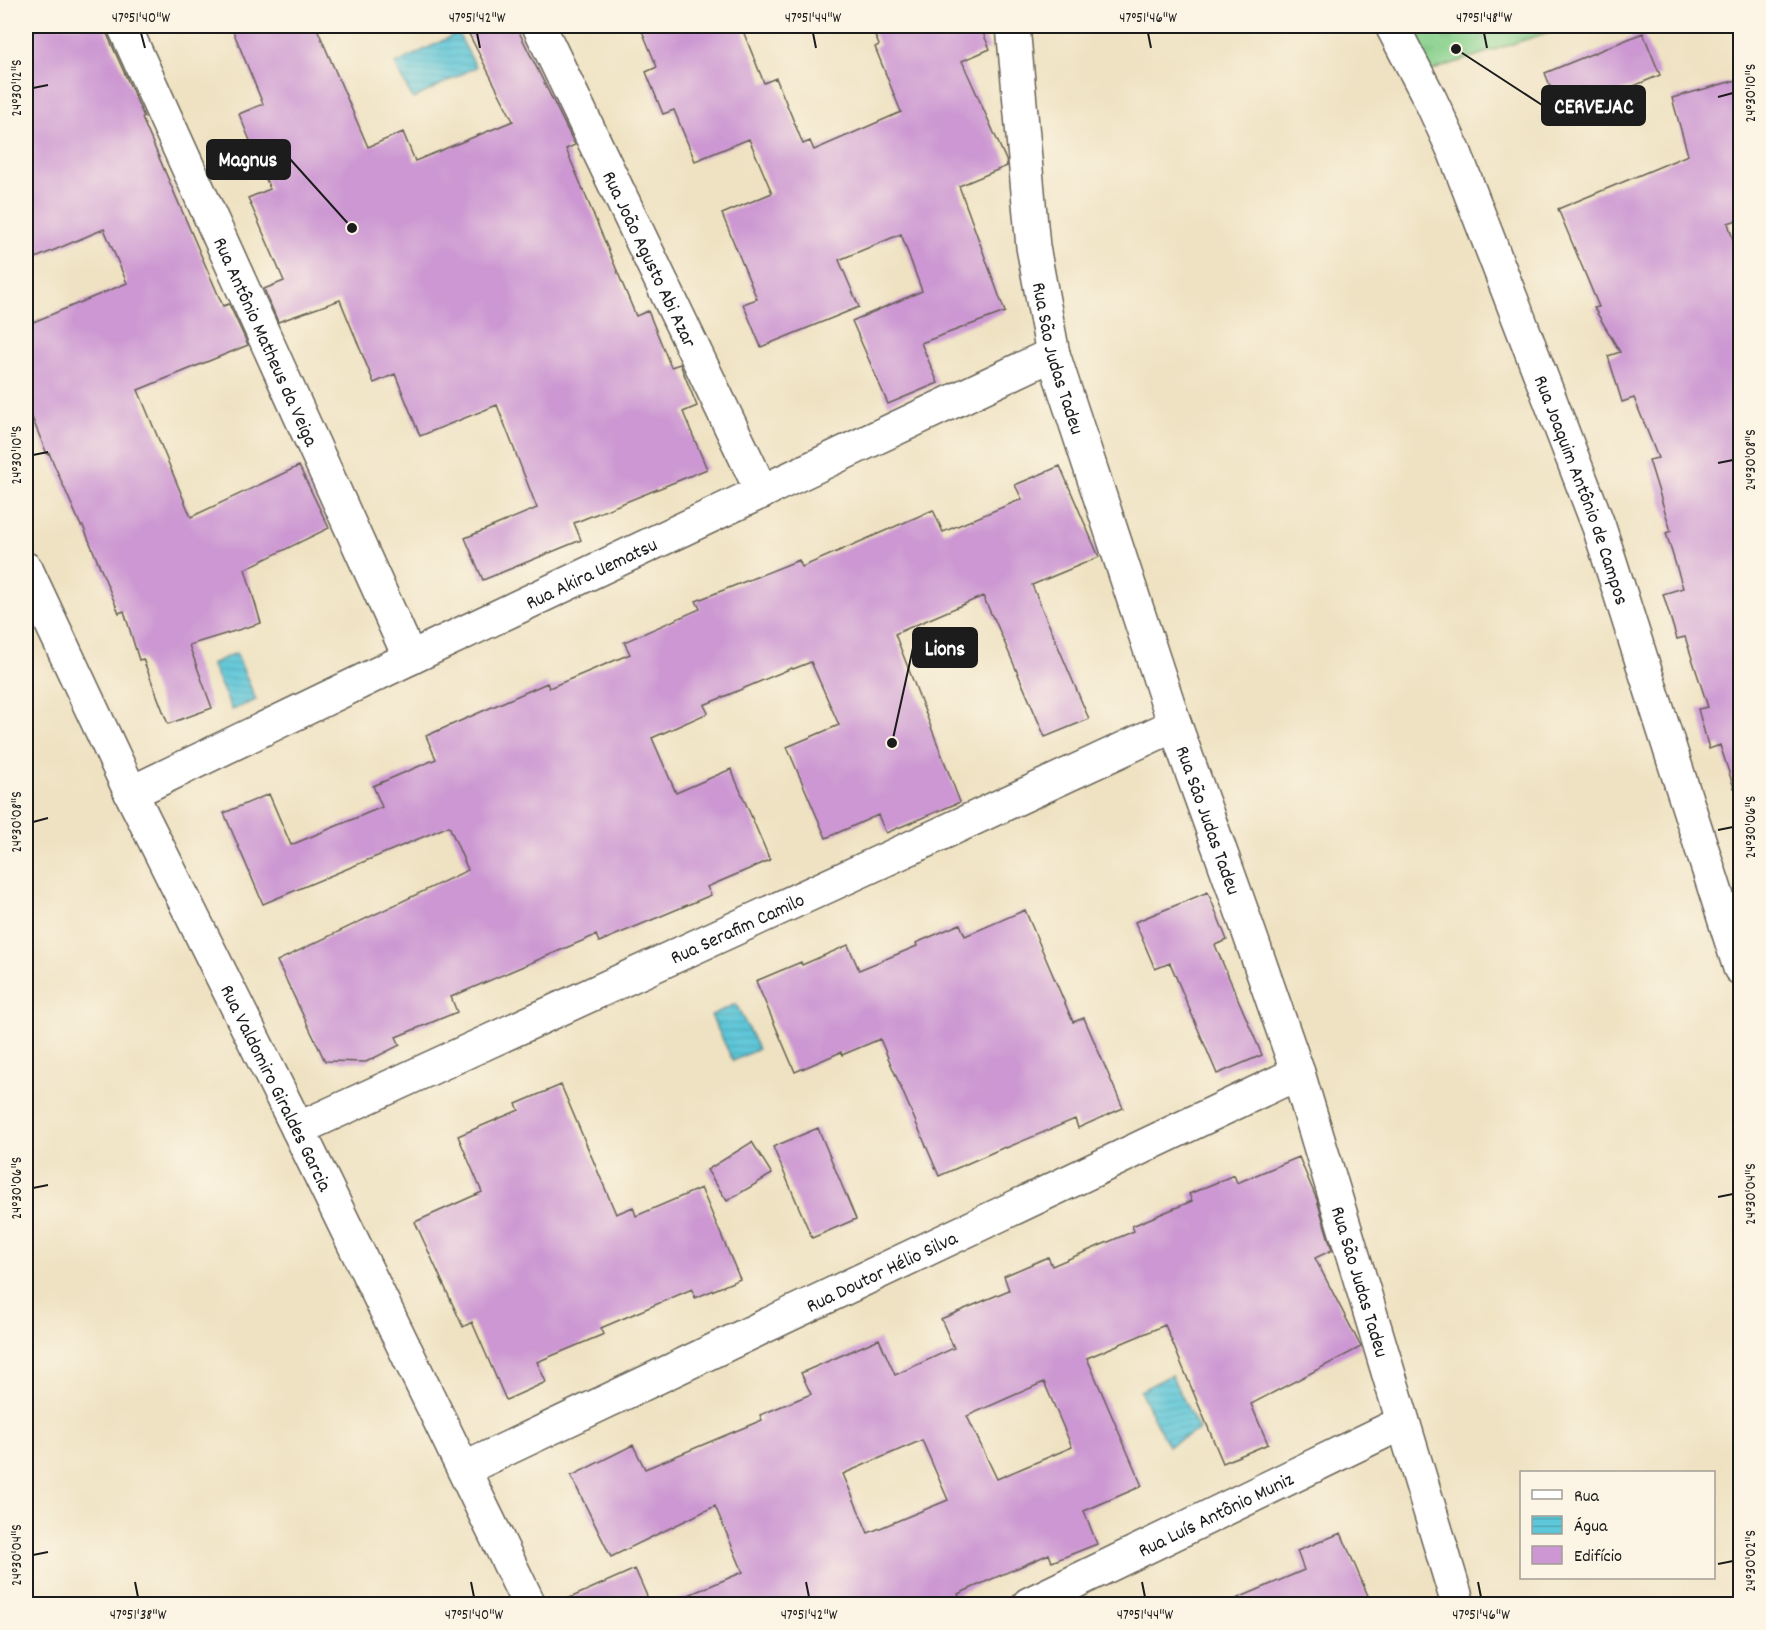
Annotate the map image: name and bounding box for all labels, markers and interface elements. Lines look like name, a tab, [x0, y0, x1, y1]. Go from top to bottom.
text: 47°51'40"W	[112, 8, 171, 30]
text: 47°51'42"W	[449, 8, 506, 30]
text: 47°51'44"W	[785, 8, 842, 30]
text: 47°51'46"W	[1119, 8, 1177, 30]
text: 47°51'48"W	[1456, 8, 1512, 30]
text: 24°30'12"S	[7, 59, 29, 117]
text: 24°30'10"S	[1741, 64, 1763, 122]
callout: CERVEJAC	[1542, 86, 1645, 125]
text: CERVEJAC	[1554, 94, 1634, 124]
callout: Magnus	[207, 140, 290, 179]
text: Magnus	[219, 147, 278, 177]
street label: Rua João Agusto Abi Azar	[593, 167, 702, 354]
street label: Rua Antônio Matheus da Veiga	[204, 233, 324, 452]
street label: Rua São Judas Tadeu	[1023, 280, 1090, 439]
street label: Rua Joaquim Antônio de Campos	[1525, 372, 1634, 609]
text: 24°30'10"S	[7, 426, 29, 484]
text: 24°30'08"S	[1741, 429, 1763, 491]
street label: Rua Akira Uematsu	[522, 532, 663, 618]
callout: Lions	[913, 628, 977, 667]
text: Lions	[925, 636, 965, 666]
street label: Rua São Judas Tadeu	[1167, 742, 1246, 899]
text: 24°30'08"S	[7, 791, 29, 853]
text: 24°30'06"S	[1741, 796, 1763, 858]
street label: Rua Serafim Camilo	[667, 887, 810, 973]
street label: Rua Valdomiro Giraldes Garcia	[211, 981, 338, 1197]
text: 24°30'06"S	[7, 1157, 29, 1219]
text: 24°30'04"S	[1741, 1163, 1763, 1225]
street label: Rua São Judas Tadeu	[1322, 1203, 1394, 1361]
street label: Rua Doutor Hélio Silva	[802, 1225, 963, 1321]
street label: Rua Luís Antônio Muniz	[1134, 1467, 1299, 1566]
legend	[1520, 1471, 1715, 1579]
text: Rua	[1574, 1485, 1600, 1510]
text: Água	[1574, 1515, 1608, 1540]
text: 24°30'04"S	[7, 1524, 29, 1586]
text: 24°30'02"S	[1741, 1530, 1763, 1592]
text: Edifício	[1574, 1545, 1622, 1570]
text: 47°51'38"W	[110, 1605, 167, 1627]
text: 47°51'40"W	[445, 1605, 504, 1627]
text: 47°51'42"W	[781, 1605, 838, 1627]
text: 47°51'44"W	[1117, 1605, 1174, 1627]
text: 47°51'46"W	[1452, 1605, 1510, 1627]

